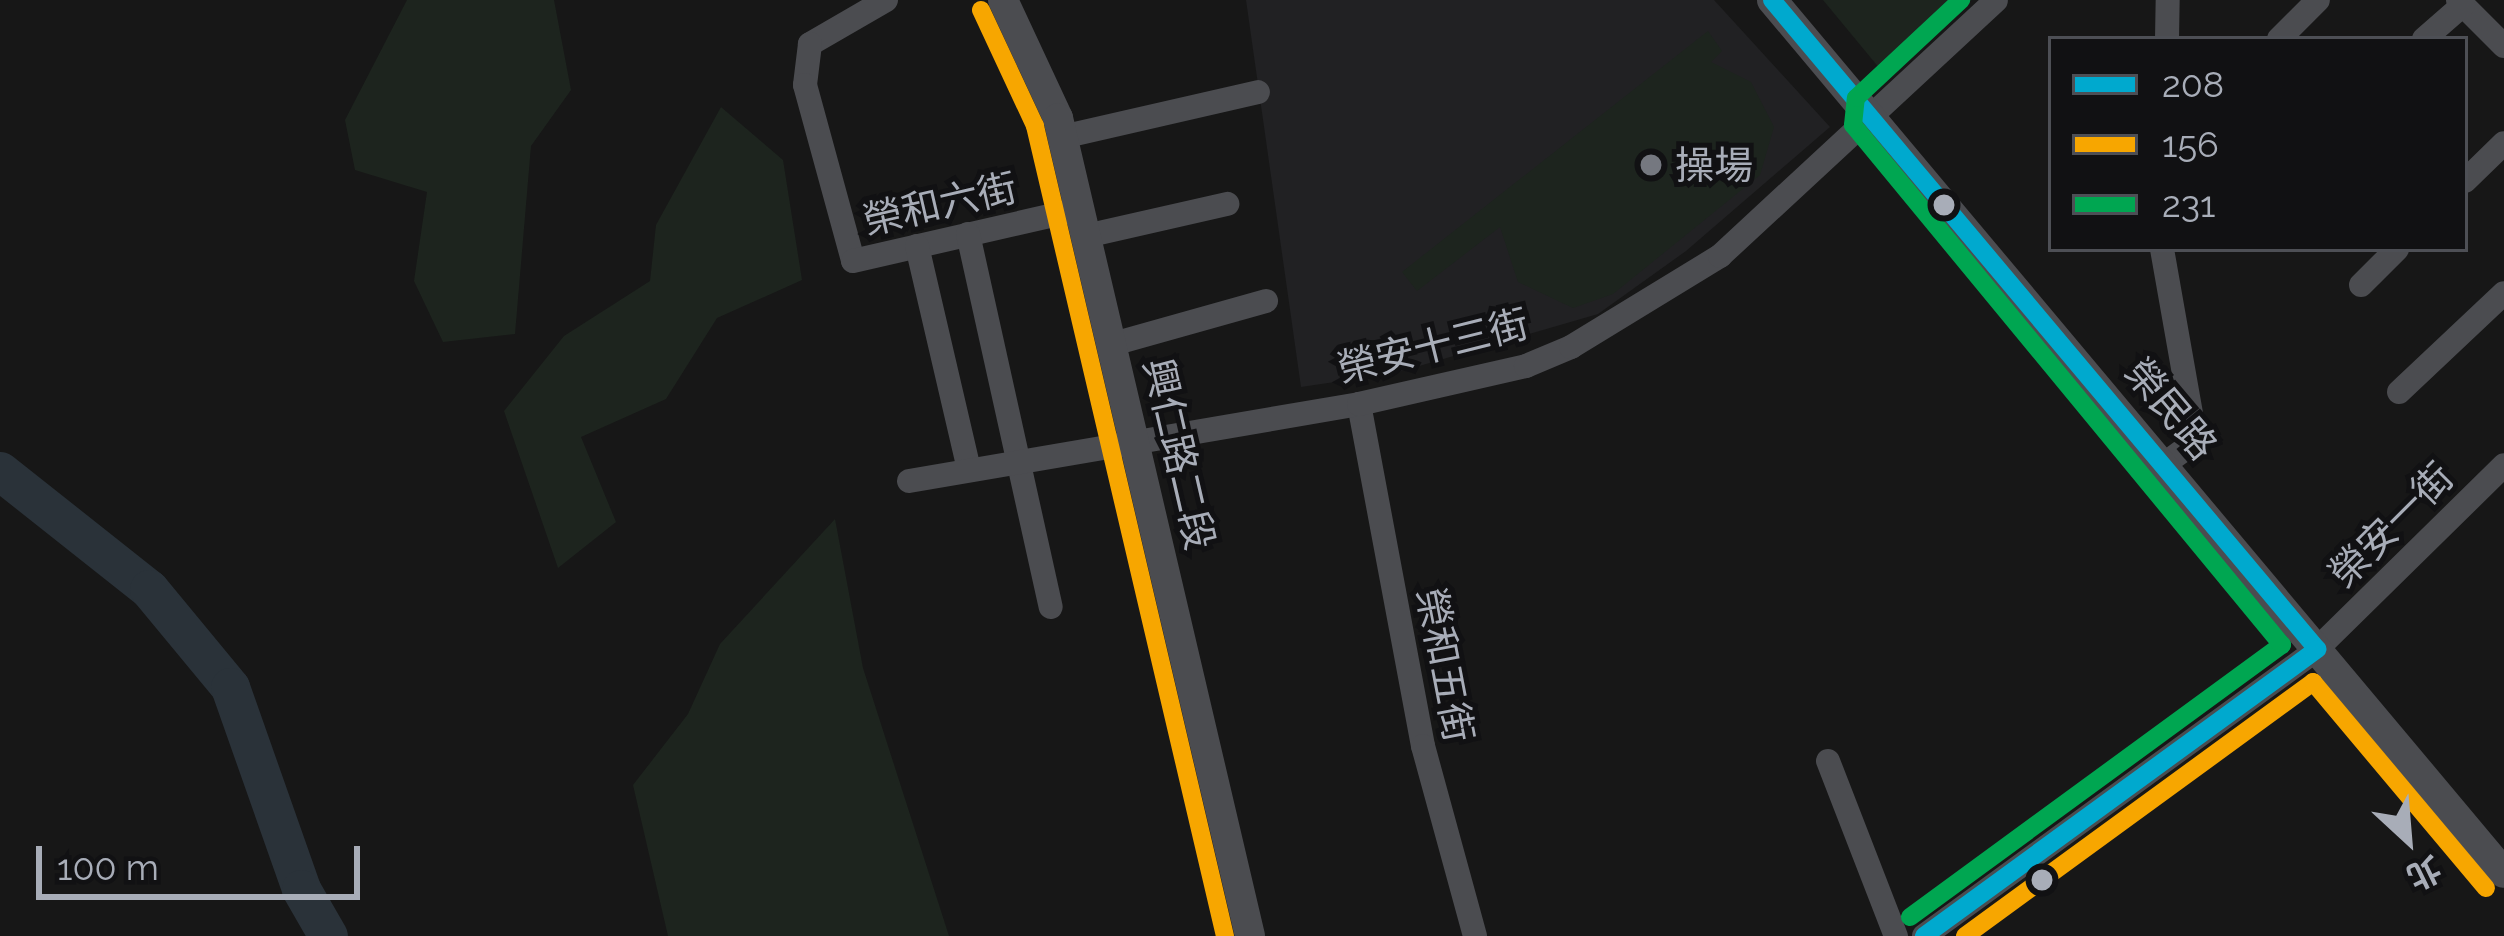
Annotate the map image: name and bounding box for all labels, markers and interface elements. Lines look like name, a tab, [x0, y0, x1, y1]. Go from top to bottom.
legend	[2048, 36, 2468, 252]
text: 208	[2162, 63, 2224, 105]
text: 156	[2162, 123, 2219, 165]
place label: 操場	[1675, 142, 1753, 188]
marker: 操場	[1638, 152, 1664, 178]
street label: 榮和六街	[859, 164, 1021, 244]
text: 231	[2162, 183, 2215, 225]
unlabelled marker	[1933, 194, 1955, 216]
street label: 榮安十三街	[1333, 300, 1533, 392]
street label: 榮民路	[2115, 349, 2227, 469]
street label: 興仁路二段	[1134, 354, 1224, 554]
street label: 榮安一街	[2319, 453, 2463, 597]
street label: 榮和五街	[1407, 584, 1483, 746]
north arrow	[2348, 780, 2468, 900]
scale bar	[42, 822, 366, 896]
text: 100 m	[57, 846, 159, 888]
text: 北	[2401, 848, 2447, 898]
unlabelled marker	[2031, 869, 2053, 891]

